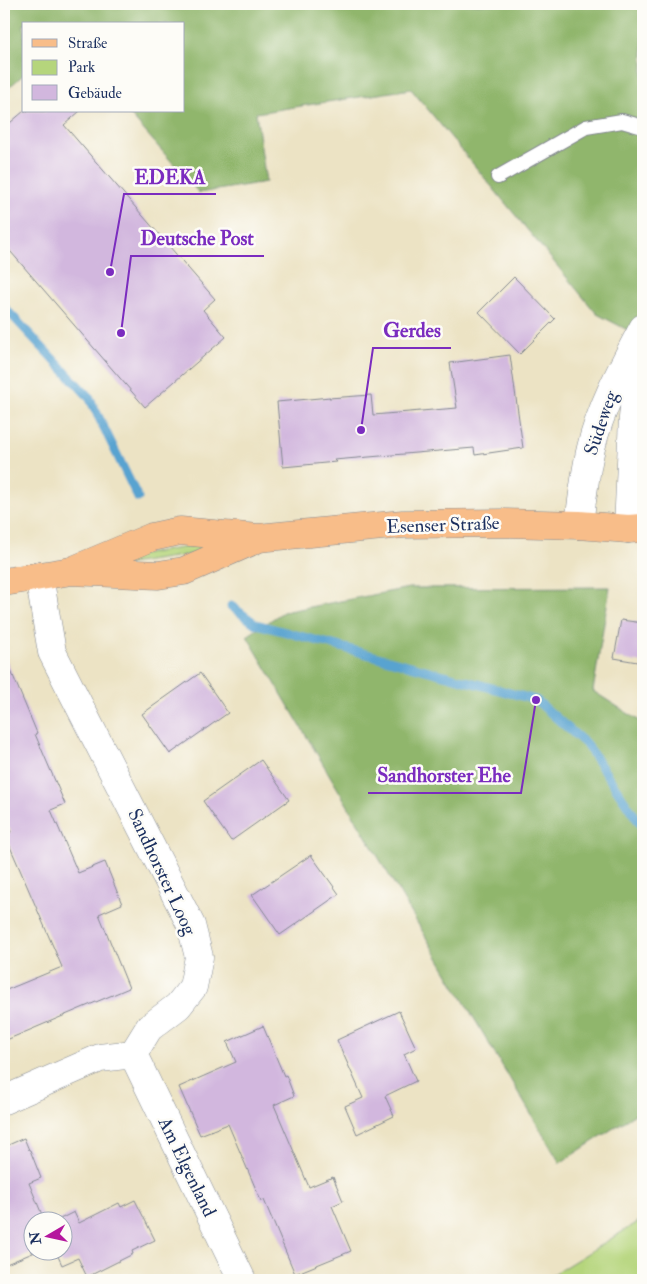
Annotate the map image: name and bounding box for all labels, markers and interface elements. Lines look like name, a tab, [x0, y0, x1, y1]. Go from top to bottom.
legend	[22, 22, 185, 112]
text: Straße	[68, 34, 107, 53]
text: Park	[68, 58, 95, 77]
text: Gebäude	[68, 84, 122, 103]
callout: EDEKA	[124, 159, 216, 194]
text: EDEKA	[134, 165, 206, 190]
callout: Deutsche Post	[131, 221, 264, 256]
text: Deutsche Post	[140, 226, 254, 251]
callout: Gerdes	[373, 313, 451, 348]
text: Gerdes	[383, 318, 441, 343]
street label: Südeweg	[579, 387, 623, 458]
street label: Esenser Straße	[386, 511, 500, 539]
callout: Sandhorster Ehe	[368, 758, 521, 793]
text: Sandhorster Ehe	[377, 763, 511, 788]
street label: Sandhorster Loog	[122, 805, 202, 940]
street label: Am Elgenland	[152, 1112, 222, 1221]
north arrow	[22, 1212, 72, 1262]
text: N	[26, 1230, 45, 1246]

